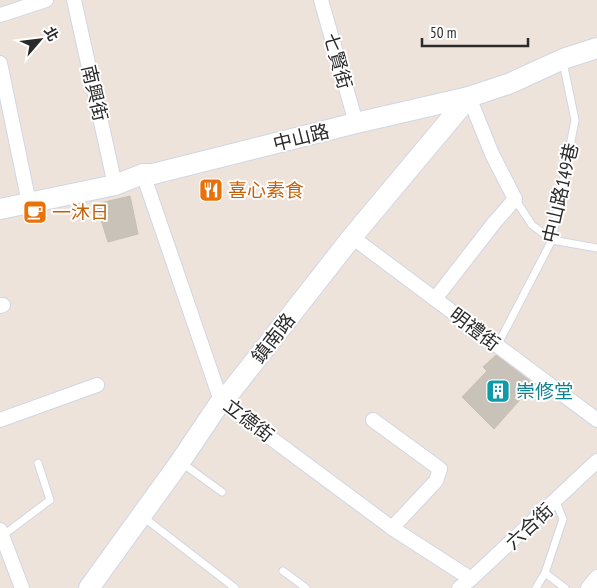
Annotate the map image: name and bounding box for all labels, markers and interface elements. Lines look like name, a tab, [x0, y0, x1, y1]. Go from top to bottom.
north arrow	[15, 15, 65, 65]
scale bar	[422, 15, 528, 47]
text: 北	[40, 23, 63, 44]
text: 50 m	[430, 23, 456, 42]
street label: 七賢街	[319, 30, 357, 92]
street label: 南興街	[77, 63, 113, 123]
street label: 中山路	[270, 118, 332, 156]
street label: 中山路149巷	[537, 141, 583, 245]
restaurant icon: 喜心素食	[198, 177, 224, 203]
place label: 喜心素食	[228, 178, 304, 202]
cafe icon: 一沐日	[22, 199, 48, 225]
place label: 一沐日	[52, 200, 109, 224]
street label: 明禮街	[445, 302, 505, 356]
street label: 鎮南路	[246, 308, 300, 368]
building icon: 崇修堂	[485, 378, 511, 404]
place label: 崇修堂	[516, 379, 573, 403]
street label: 立德街	[219, 393, 279, 447]
street label: 六合街	[500, 498, 558, 554]

